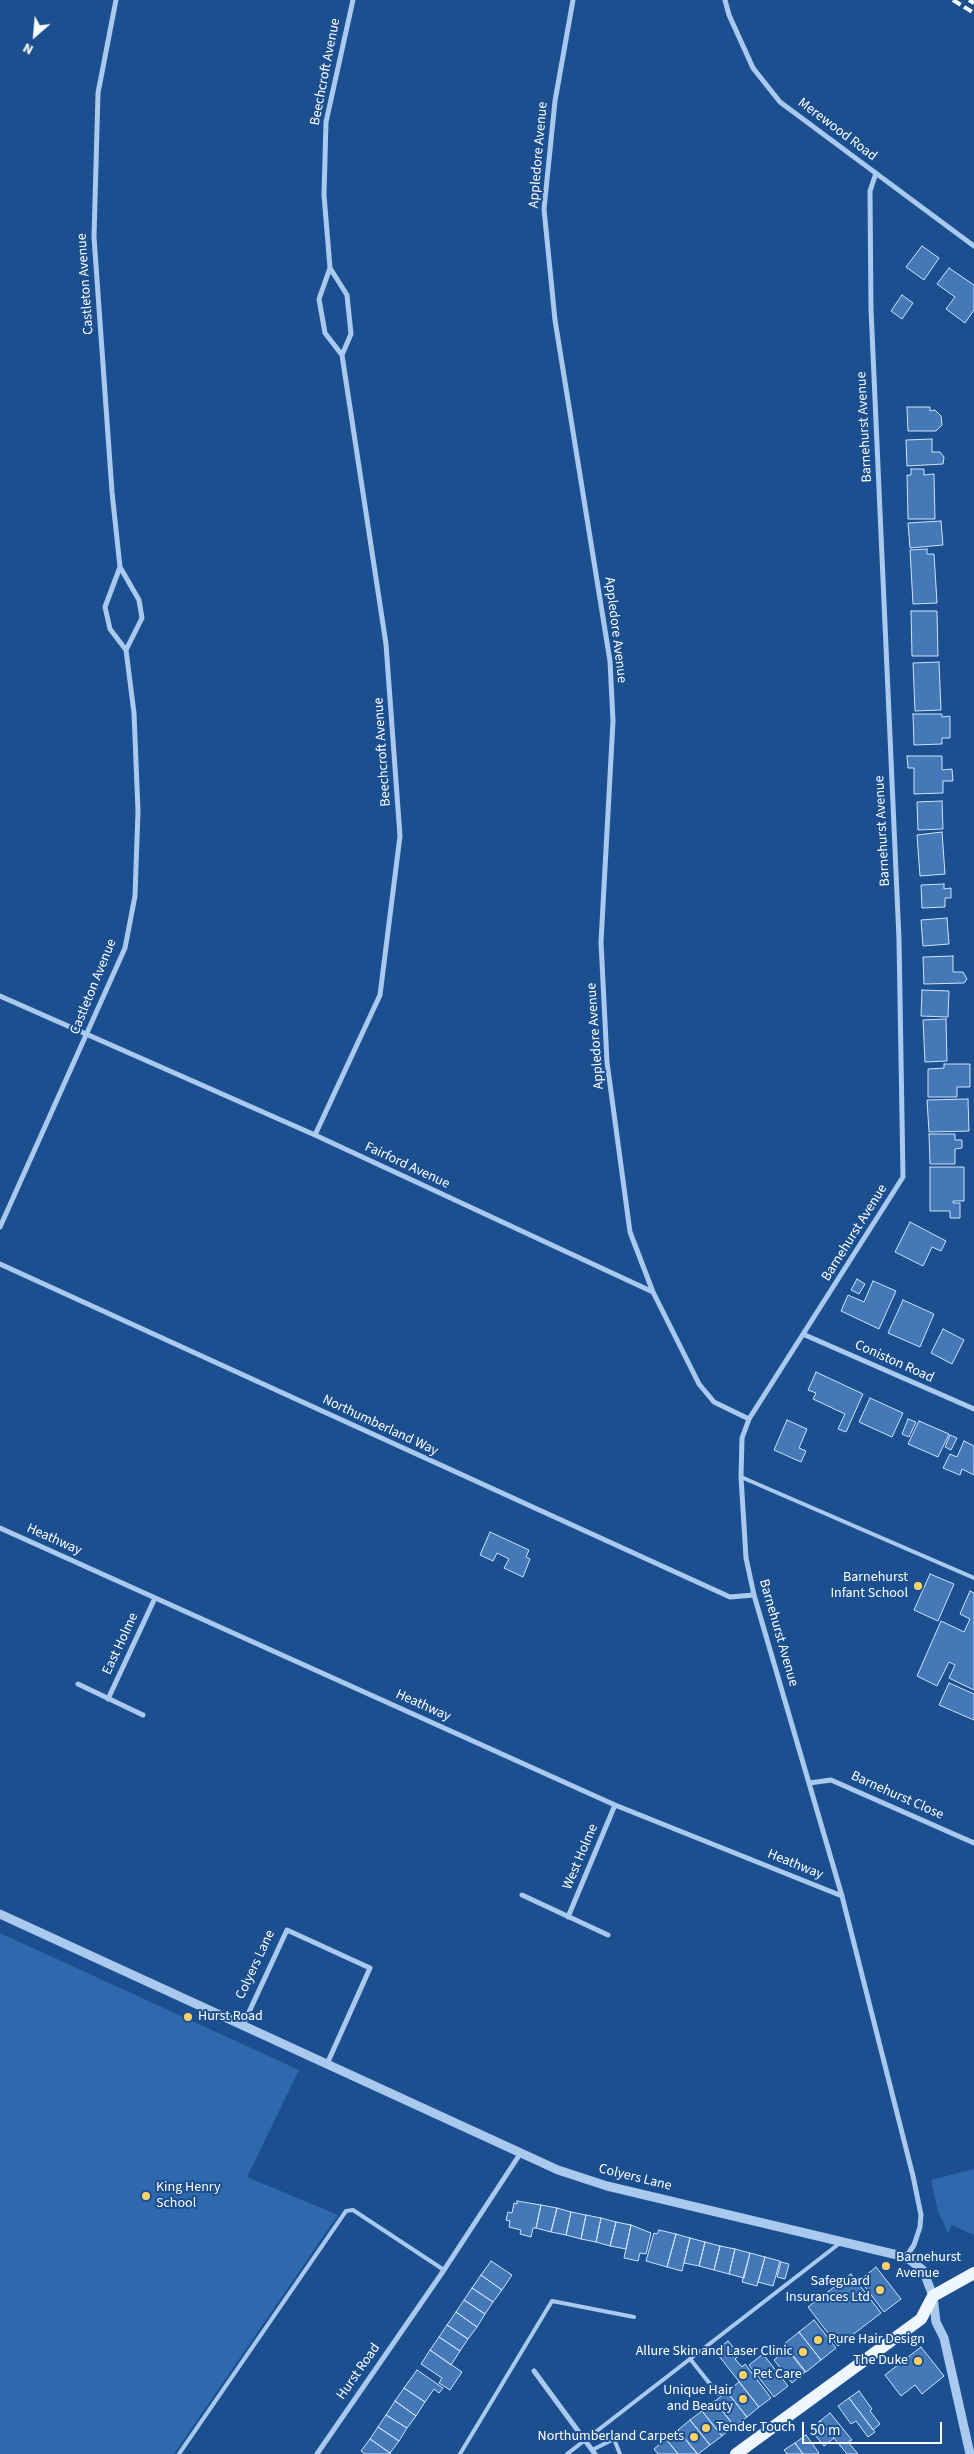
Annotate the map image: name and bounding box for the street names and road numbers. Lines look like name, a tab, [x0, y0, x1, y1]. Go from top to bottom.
street label: Beechcroft Avenue	[307, 17, 345, 127]
street label: Merewood Road	[794, 95, 880, 165]
street label: Appledore Avenue	[526, 101, 552, 209]
street label: Castleton Avenue	[74, 233, 98, 335]
street label: Barnehurst Avenue	[854, 371, 876, 483]
street label: Appledore Avenue	[600, 576, 630, 684]
street label: Beechcroft Avenue	[371, 697, 395, 807]
street label: Barnehurst Avenue	[872, 775, 894, 887]
street label: Castleton Avenue	[67, 937, 121, 1037]
street label: Appledore Avenue	[584, 982, 608, 1090]
street label: Fairford Avenue	[362, 1139, 452, 1193]
street label: Barnehurst Avenue	[818, 1181, 892, 1285]
street label: Coniston Road	[852, 1337, 936, 1387]
street label: Northumberland Way	[319, 1392, 441, 1460]
street label: Heathway	[24, 1520, 84, 1560]
street label: Barnehurst Avenue	[755, 1577, 801, 1689]
street label: East Holme	[99, 1610, 143, 1678]
street label: Heathway	[393, 1686, 453, 1726]
street label: Barnehurst Close	[848, 1768, 946, 1824]
street label: West Holme	[560, 1822, 602, 1892]
street label: Heathway	[765, 1846, 825, 1884]
street label: Colyers Lane	[233, 1928, 279, 2002]
street label: Colyers Lane	[597, 2161, 673, 2195]
street label: Hurst Road	[334, 2341, 384, 2403]

